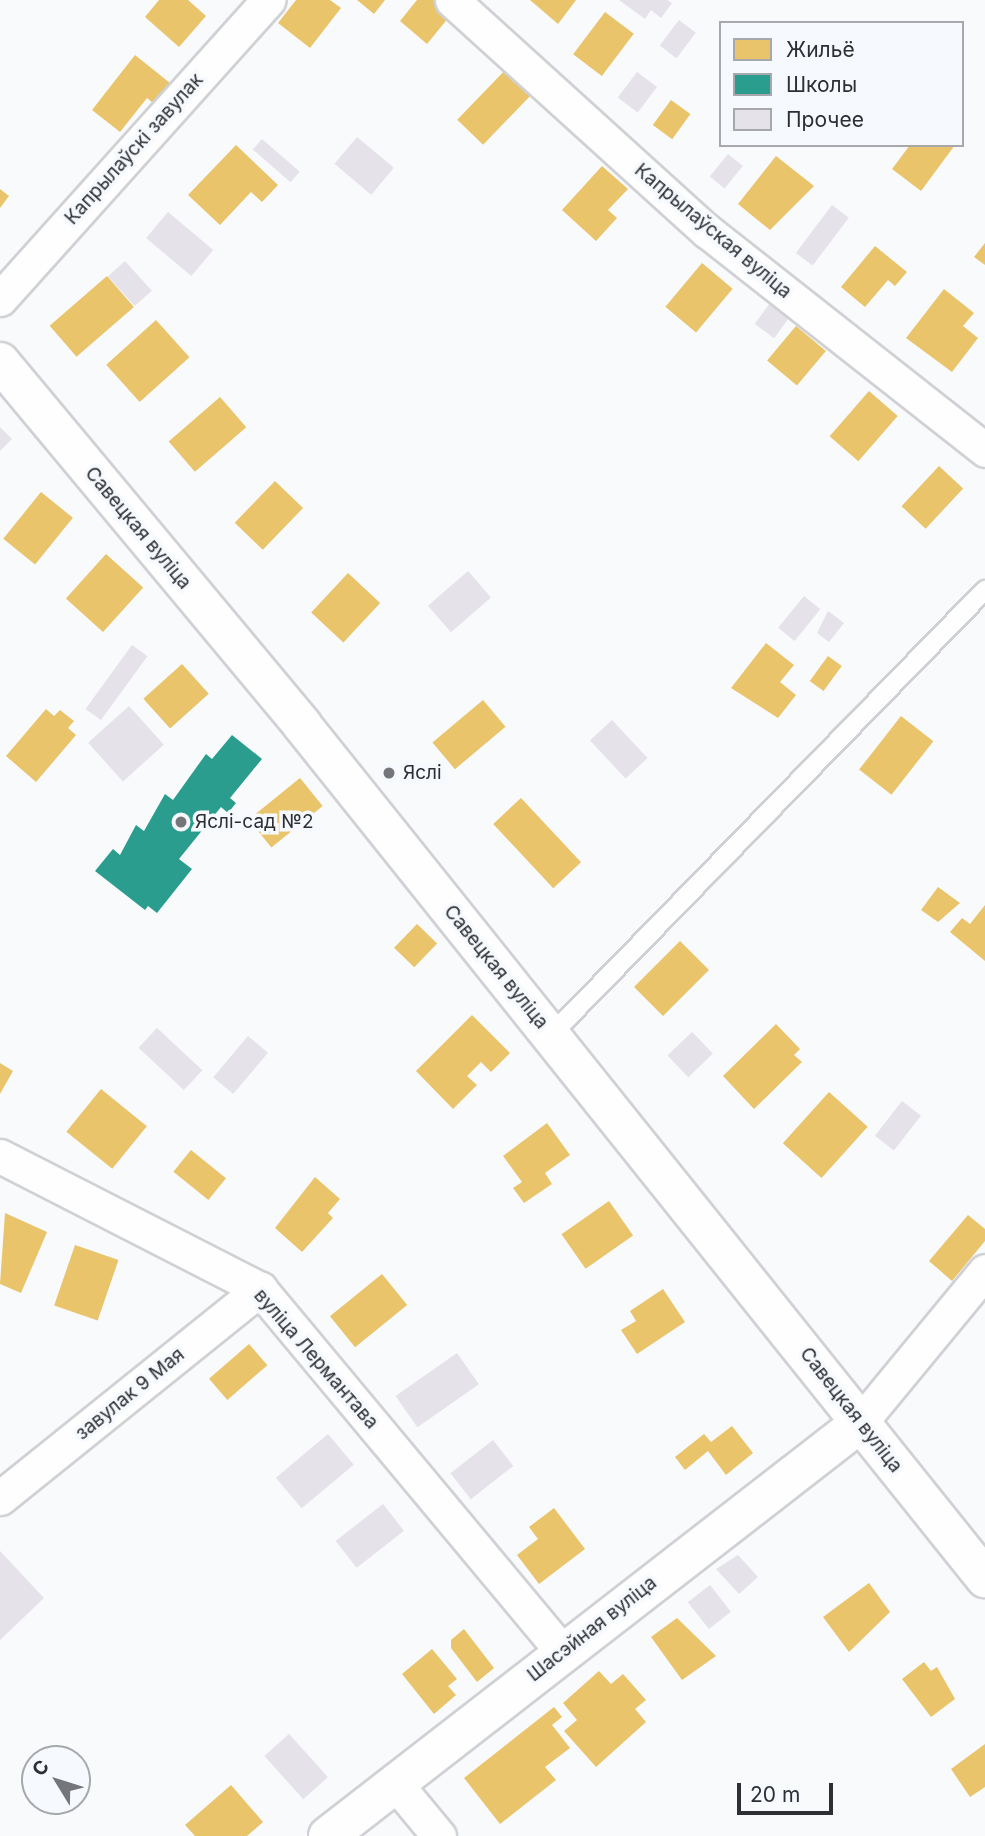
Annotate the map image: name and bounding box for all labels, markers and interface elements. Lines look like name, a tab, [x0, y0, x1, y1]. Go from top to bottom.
legend	[719, 21, 964, 147]
text: Жильё	[786, 37, 855, 62]
street label: Капрылаўскі завулак	[60, 69, 208, 229]
text: Школы	[786, 72, 857, 97]
text: Прочее	[786, 107, 864, 132]
street label: Капрылаўская вуліца	[630, 159, 796, 303]
street label: Савецкая вуліца	[80, 462, 196, 594]
place label: Яслі	[403, 762, 442, 784]
marker: Яслі	[381, 765, 397, 781]
place label: Яслі-сад №2	[195, 811, 314, 833]
marker: Яслі-сад №2	[173, 814, 189, 830]
street label: Савецкая вуліца	[439, 901, 553, 1033]
street label: вуліца Лермантава	[249, 1284, 383, 1434]
street label: завулак 9 Мая	[71, 1343, 189, 1445]
street label: Савецкая вуліца	[795, 1343, 907, 1477]
street label: Шасэйная вуліца	[523, 1572, 661, 1686]
north arrow	[21, 1745, 91, 1815]
text: С	[27, 1755, 54, 1781]
scale bar	[740, 1770, 836, 1814]
text: 20 m	[750, 1782, 800, 1807]

